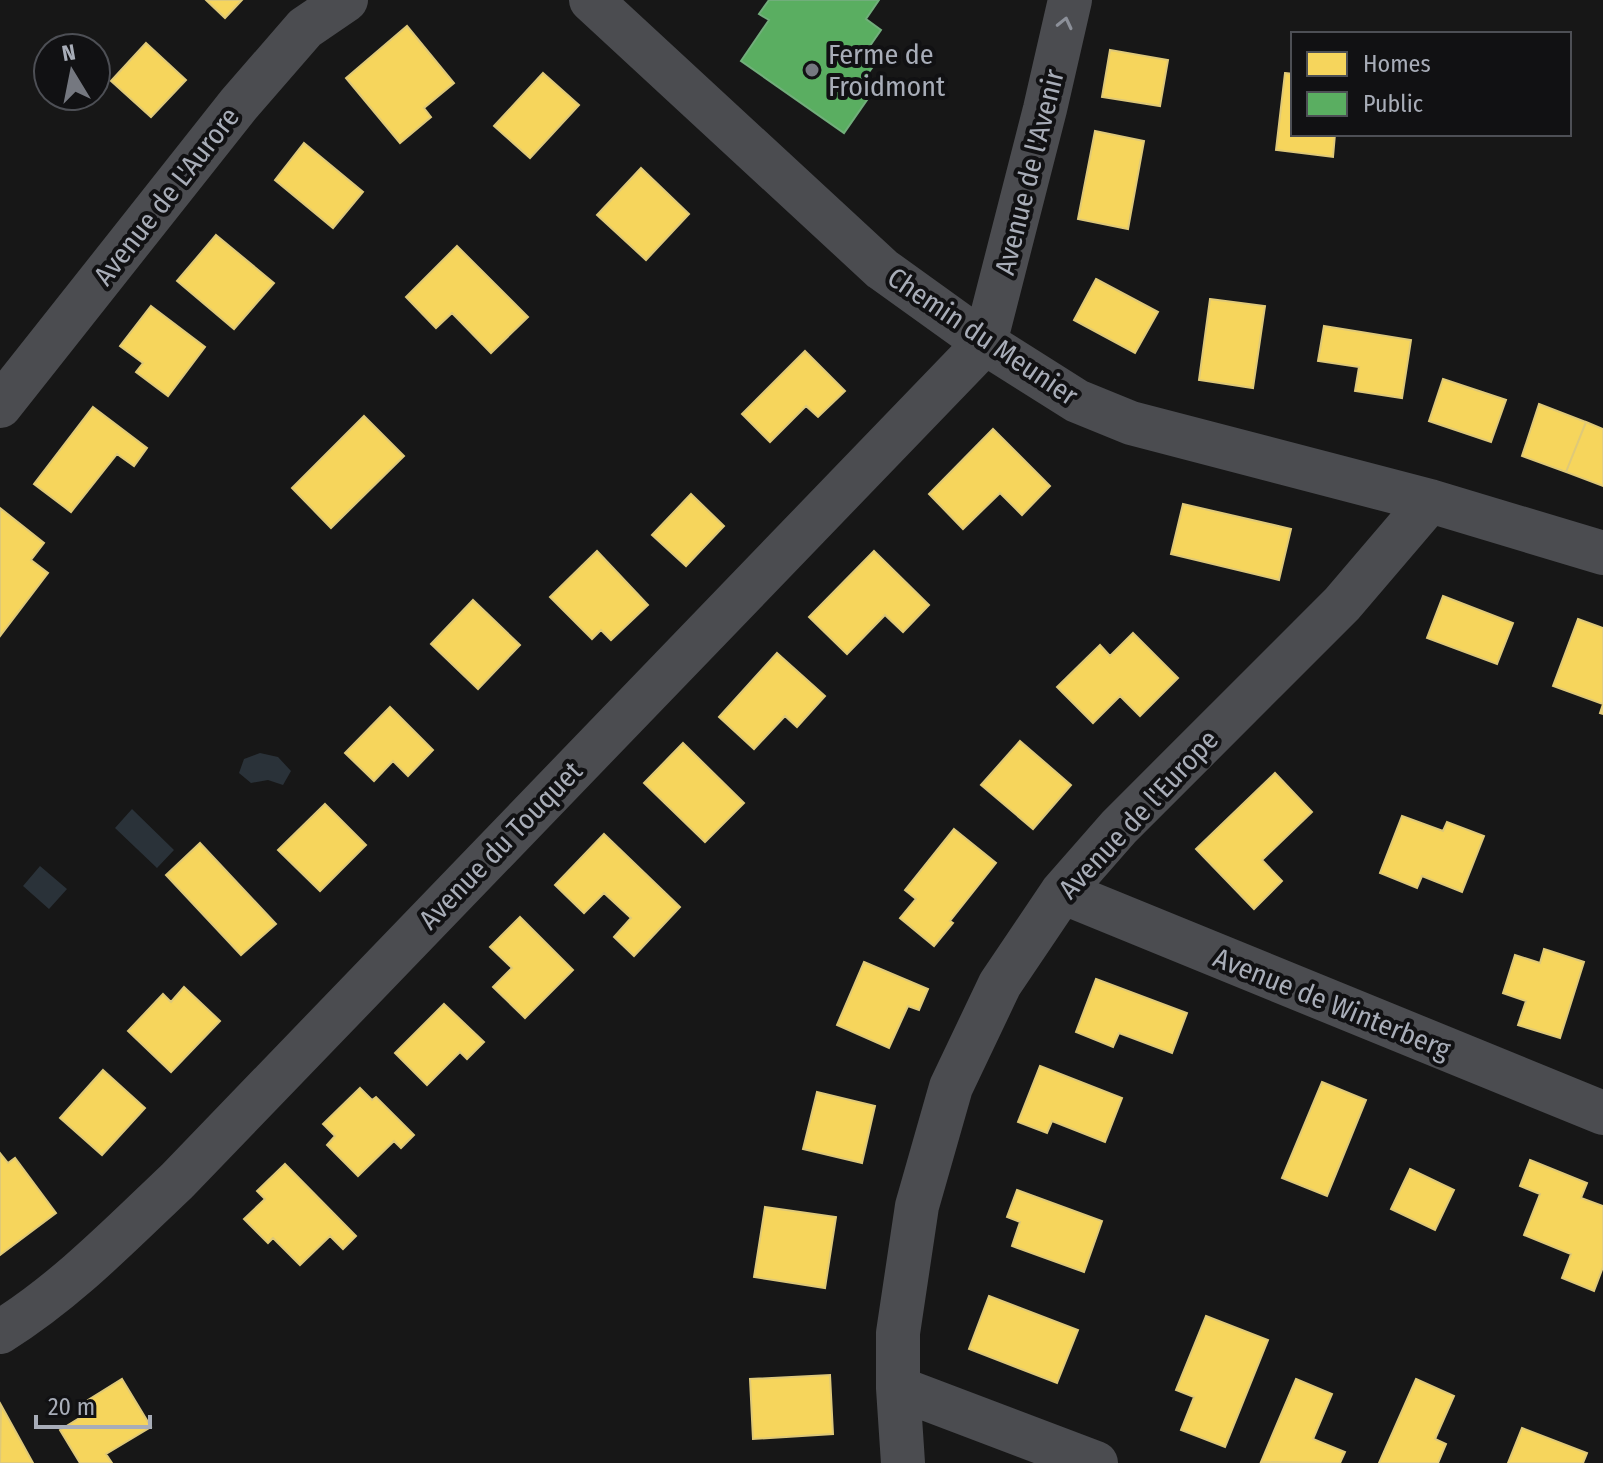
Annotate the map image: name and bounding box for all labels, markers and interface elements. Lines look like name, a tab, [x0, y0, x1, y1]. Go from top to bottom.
one-way arrow	[1056, 16, 1073, 30]
north arrow	[32, 32, 112, 112]
legend	[1291, 32, 1571, 136]
text: N	[60, 38, 77, 67]
place label: Ferme de Froidmont	[828, 38, 946, 103]
text: Homes	[1363, 50, 1431, 78]
marker: Ferme de Froidmont	[803, 61, 821, 79]
street label: Avenue de l'Avenir	[988, 66, 1071, 278]
text: Public	[1363, 90, 1423, 118]
street label: Avenue de L'Aurore	[87, 101, 246, 292]
street label: Chemin du Meunier	[881, 261, 1084, 412]
street label: Avenue de l'Europe	[1052, 723, 1225, 906]
street label: Avenue du Touquet	[412, 754, 589, 936]
street label: Avenue de Winterberg	[1209, 941, 1456, 1066]
scale bar	[36, 1379, 150, 1429]
text: 20 m	[48, 1393, 95, 1421]

